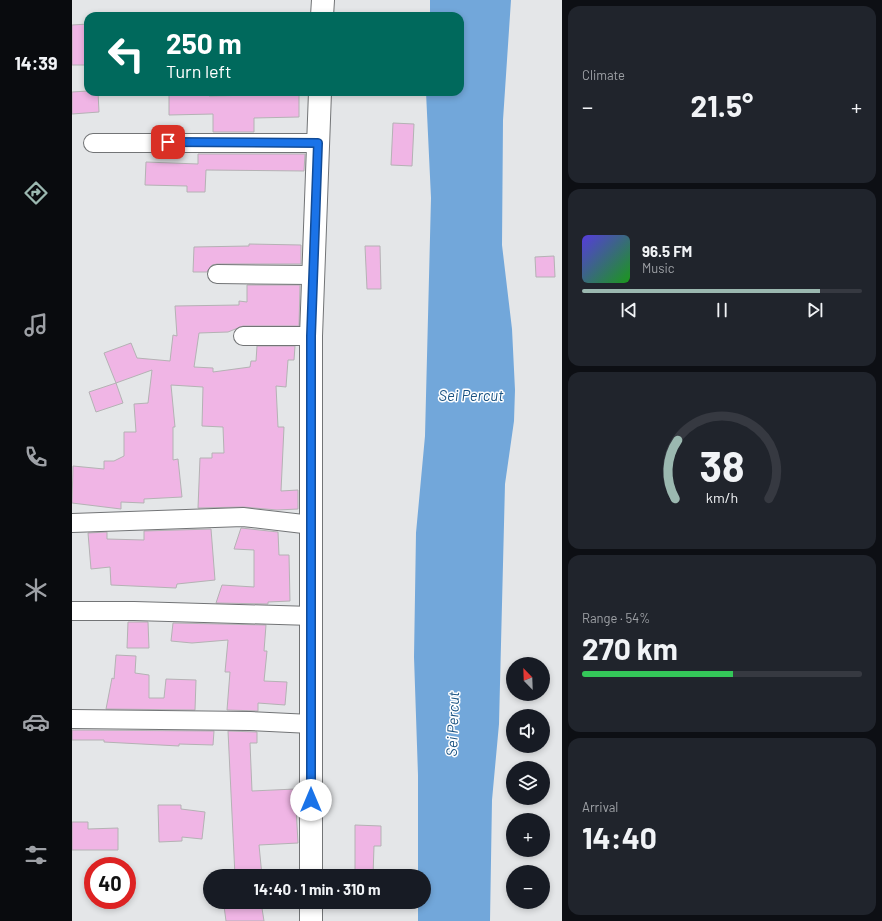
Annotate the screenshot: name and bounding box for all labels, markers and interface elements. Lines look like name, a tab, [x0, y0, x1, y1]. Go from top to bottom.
text: 250 m	[166, 26, 242, 60]
icon: left	[100, 28, 152, 80]
text: 14:39	[14, 52, 58, 74]
text: Turn left	[166, 60, 232, 82]
text: Climate	[582, 67, 625, 83]
text: 21.5°	[691, 87, 753, 123]
text: −	[582, 93, 593, 119]
text: +	[851, 93, 862, 119]
pin	[151, 125, 185, 159]
icon: arrive	[157, 131, 179, 153]
icon: directions	[22, 179, 50, 207]
text: 96.5 FM	[642, 242, 692, 260]
text: Music	[642, 260, 675, 276]
icon: previous	[618, 299, 640, 321]
icon: pause	[711, 299, 733, 321]
icon: next	[804, 299, 826, 321]
icon: music	[22, 311, 50, 339]
water label: Sei Percut	[439, 386, 504, 404]
text: 38	[700, 439, 744, 489]
icon: phone	[22, 443, 50, 471]
text: km/h	[706, 488, 738, 505]
icon: climate	[22, 576, 50, 604]
text: Range · 54%	[582, 610, 650, 626]
text: 270 km	[582, 630, 678, 666]
north arrow	[506, 657, 550, 701]
map controls	[506, 657, 550, 909]
water label: Sei Percut	[442, 691, 462, 757]
icon: car	[22, 708, 50, 736]
button: sound	[506, 709, 550, 753]
button: layers	[506, 761, 550, 805]
position arrow	[290, 779, 332, 821]
text: Arrival	[582, 799, 618, 815]
button: +	[506, 813, 550, 857]
text: 14:40	[582, 819, 657, 855]
icon: filters	[22, 841, 50, 869]
speed limit sign: 40	[84, 857, 136, 909]
button: −	[506, 865, 550, 909]
text: 14:40 · 1 min · 310 m	[254, 880, 380, 898]

